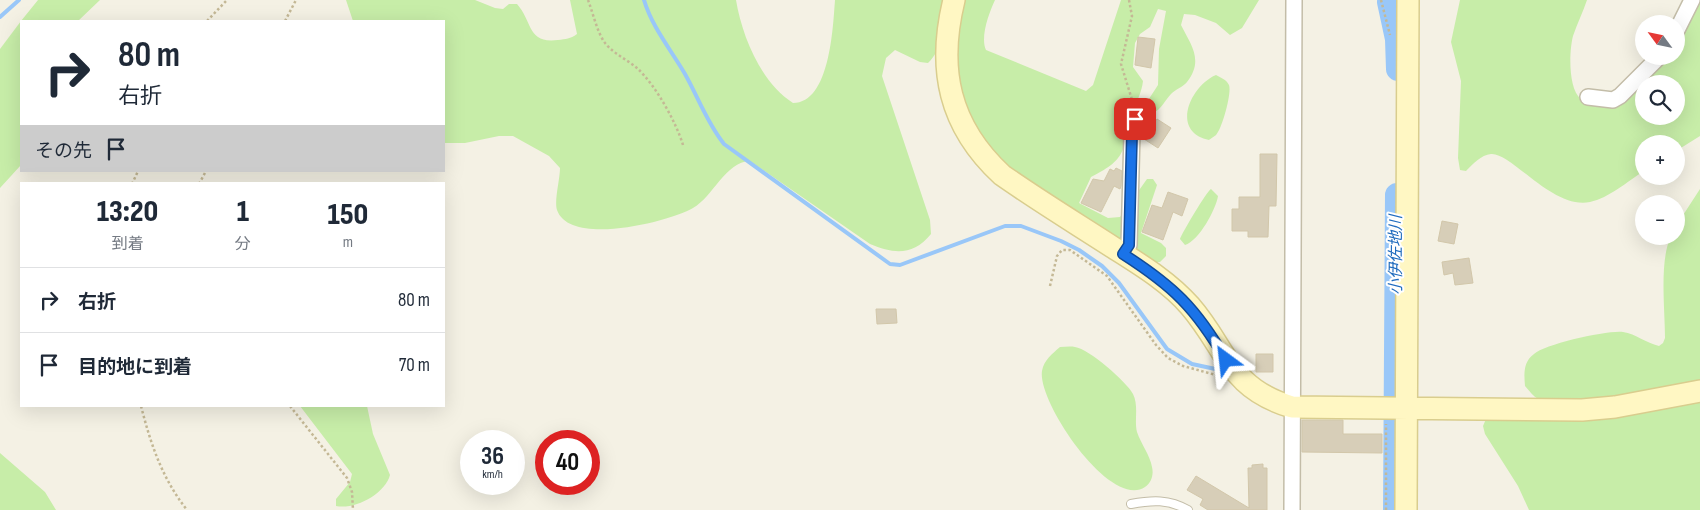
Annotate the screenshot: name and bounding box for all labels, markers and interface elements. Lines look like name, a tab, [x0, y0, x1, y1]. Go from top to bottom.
north arrow	[1635, 15, 1685, 65]
map controls	[1635, 15, 1685, 245]
text: 80 m	[118, 34, 180, 77]
icon: right	[35, 40, 100, 105]
button: search	[1635, 75, 1685, 125]
text: 右折	[118, 83, 162, 110]
pin	[1114, 98, 1156, 140]
icon: arrive	[1121, 105, 1149, 133]
icon: arrive	[102, 135, 130, 163]
button: +	[1635, 135, 1685, 185]
text: その先	[35, 140, 92, 163]
text: 13:20	[97, 194, 158, 230]
text: 1	[237, 194, 249, 230]
button: −	[1635, 195, 1685, 245]
text: 150	[328, 197, 368, 233]
water label: 小伊佐地川	[1387, 213, 1406, 295]
text: m	[343, 233, 353, 252]
text: 到着	[111, 235, 143, 254]
text: 分	[235, 235, 251, 254]
icon: right	[35, 286, 63, 314]
text: 80 m	[398, 289, 430, 312]
text: 右折	[78, 291, 116, 314]
position arrow	[1199, 333, 1251, 385]
icon: arrive	[35, 351, 63, 379]
text: 70 m	[399, 354, 430, 377]
text: 目的地に到着	[78, 356, 192, 379]
speed limit sign: 40	[535, 430, 600, 495]
text: 36	[481, 441, 504, 472]
text: km/h	[482, 467, 503, 482]

